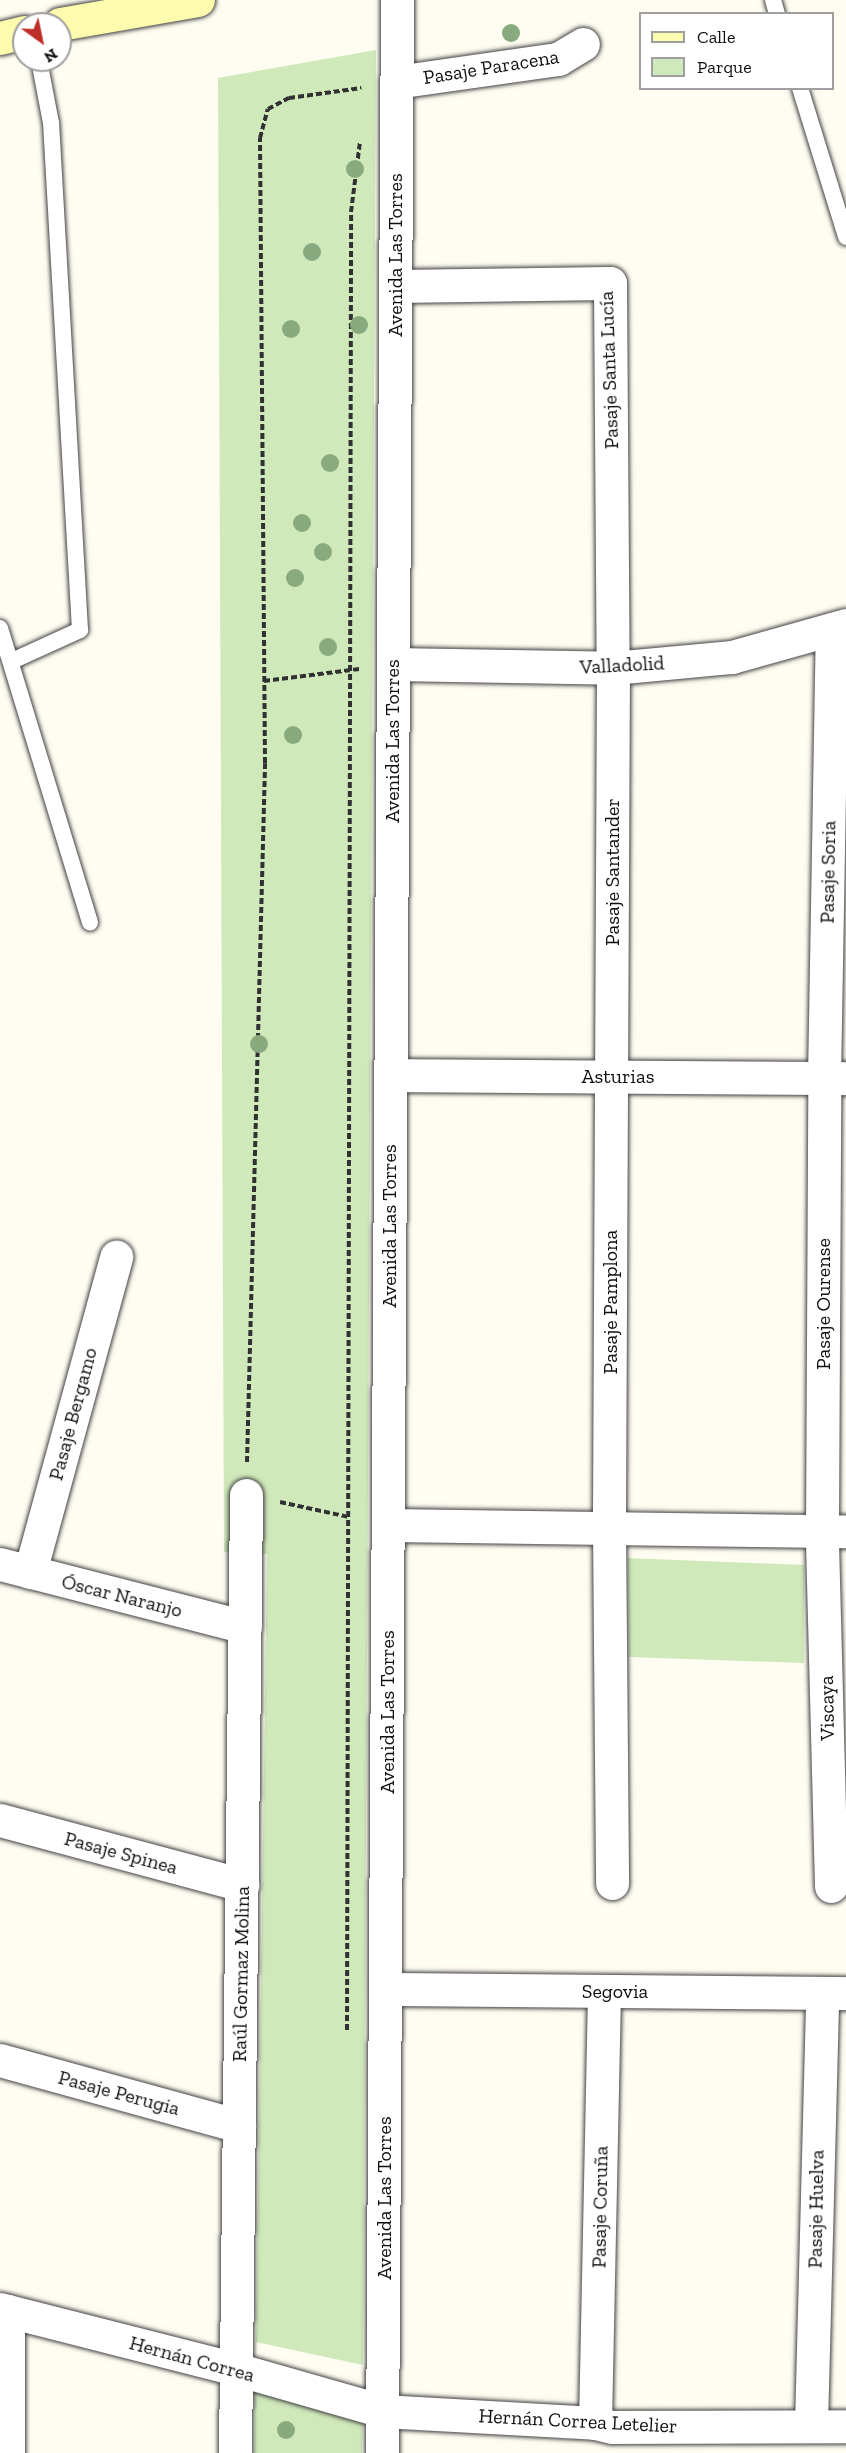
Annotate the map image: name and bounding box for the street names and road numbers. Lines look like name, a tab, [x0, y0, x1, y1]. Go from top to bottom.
street label: Pasaje Paracena	[421, 44, 561, 90]
street label: Avenida Las Torres	[383, 173, 407, 337]
street label: Pasaje Santa Lucía	[594, 290, 624, 450]
street label: Valladolid	[579, 651, 665, 679]
street label: Avenida Las Torres	[380, 659, 404, 823]
street label: Pasaje Santander	[600, 798, 624, 946]
street label: Pasaje Soria	[815, 820, 841, 924]
street label: Asturias	[582, 1064, 654, 1088]
street label: Avenida Las Torres	[377, 1144, 401, 1308]
street label: Pasaje Pamplona	[598, 1230, 622, 1374]
street label: Pasaje Ourense	[811, 1238, 835, 1370]
street label: Pasaje Bergamo	[44, 1345, 102, 1483]
street label: Óscar Naranjo	[59, 1569, 185, 1623]
street label: Avenida Las Torres	[375, 1630, 399, 1794]
street label: Viscaya	[814, 1675, 840, 1741]
street label: Pasaje Spinea	[62, 1826, 180, 1880]
street label: Raúl Gormaz Molina	[227, 1886, 255, 2062]
street label: Segovia	[582, 1979, 648, 2003]
street label: Pasaje Perugia	[56, 2065, 182, 2121]
street label: Avenida Las Torres	[372, 2116, 396, 2280]
street label: Pasaje Coruña	[587, 2146, 613, 2268]
street label: Pasaje Huelva	[803, 2149, 829, 2269]
street label: Hernán Correa	[127, 2331, 257, 2387]
street label: Hernán Correa Letelier	[478, 2404, 678, 2438]

